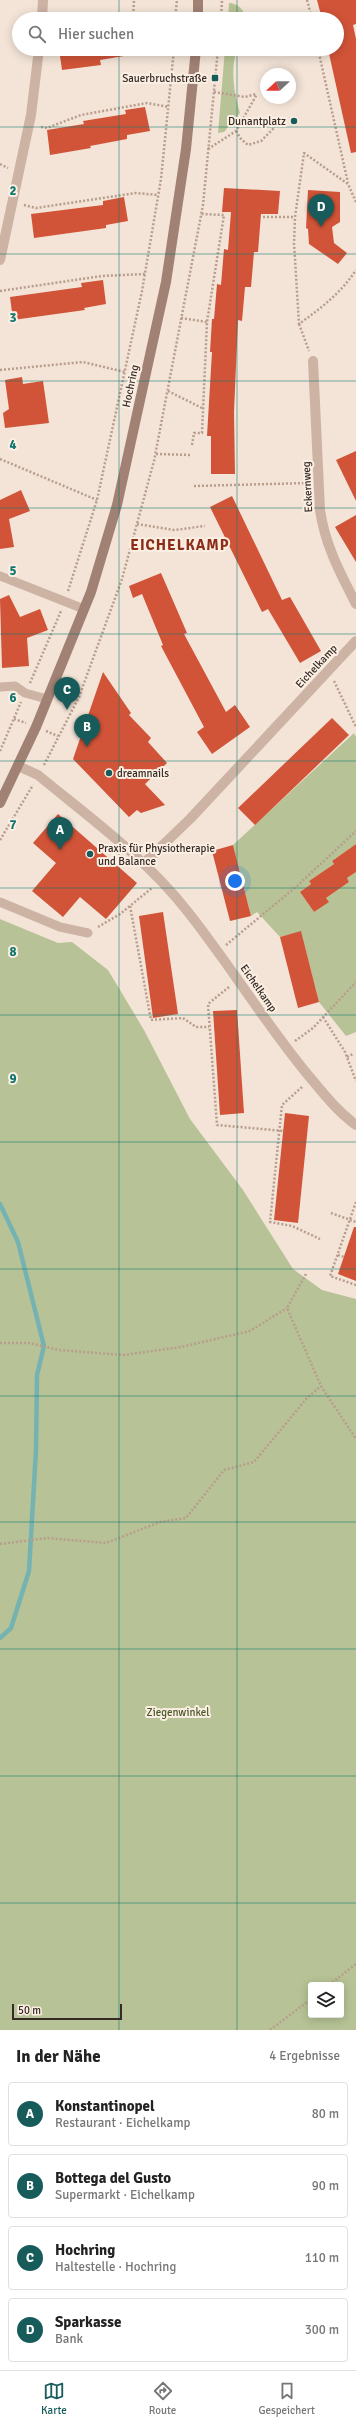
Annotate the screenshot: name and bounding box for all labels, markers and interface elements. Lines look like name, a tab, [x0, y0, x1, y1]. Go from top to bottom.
search box	[12, 12, 344, 56]
icon: search	[26, 23, 48, 45]
text: Hier suchen	[58, 25, 134, 43]
north arrow	[260, 68, 296, 104]
place label: Sauerbruchstraße	[122, 72, 207, 85]
marker: Sauerbruchstraße	[210, 73, 220, 83]
place label: Dunantplatz	[228, 115, 286, 128]
marker: Dunantplatz	[289, 116, 299, 126]
text: 2	[9, 183, 17, 199]
pin: D	[308, 194, 334, 227]
text: 3	[9, 310, 17, 326]
street label: Hochring	[120, 363, 141, 409]
text: 4	[9, 437, 17, 453]
street label: Eckernweg	[300, 461, 315, 513]
district label: EICHELKAMP	[130, 536, 230, 554]
text: 5	[9, 563, 17, 579]
street label: Eichelkamp	[293, 642, 340, 691]
pin: C	[54, 677, 80, 710]
text: 6	[9, 690, 17, 706]
pin: B	[74, 714, 100, 747]
place label: dreamnails	[117, 767, 169, 780]
marker: dreamnails	[104, 768, 114, 778]
text: 7	[9, 817, 17, 833]
pin: A	[47, 817, 73, 850]
place label: Praxis für Physiotherapie und Balance	[98, 842, 215, 868]
marker: Praxis für Physiotherapie und Balance	[85, 849, 95, 859]
your location	[225, 871, 245, 891]
text: 8	[9, 944, 17, 960]
street label: Eichelkamp	[238, 962, 280, 1015]
text: 9	[9, 1071, 17, 1087]
park label: Ziegenwinkel	[147, 1706, 209, 1719]
map controls	[308, 1982, 344, 2018]
button: layers	[308, 1982, 344, 2018]
scale bar	[12, 2002, 122, 2021]
text: 50 m	[18, 2004, 41, 2017]
text: In der Nähe	[16, 2046, 101, 2067]
text: 4 Ergebnisse	[269, 2048, 340, 2064]
text: Konstantinopel	[55, 2097, 155, 2115]
text: A	[26, 2106, 34, 2122]
text: 80 m	[312, 2106, 339, 2122]
text: Restaurant · Eichelkamp	[55, 2115, 190, 2131]
text: Bottega del Gusto	[55, 2169, 171, 2187]
text: B	[26, 2178, 34, 2194]
text: 90 m	[312, 2178, 339, 2194]
text: Supermarkt · Eichelkamp	[55, 2187, 195, 2203]
text: Hochring	[55, 2241, 115, 2259]
text: C	[26, 2250, 34, 2266]
text: 110 m	[305, 2250, 339, 2266]
text: Haltestelle · Hochring	[55, 2259, 176, 2275]
text: Sparkasse	[55, 2313, 121, 2331]
text: D	[26, 2322, 34, 2338]
text: 300 m	[305, 2322, 339, 2338]
text: Bank	[55, 2331, 83, 2347]
tab: Karte	[41, 2380, 67, 2417]
tab: Route	[149, 2380, 176, 2417]
tab: Gespeichert	[258, 2380, 315, 2417]

